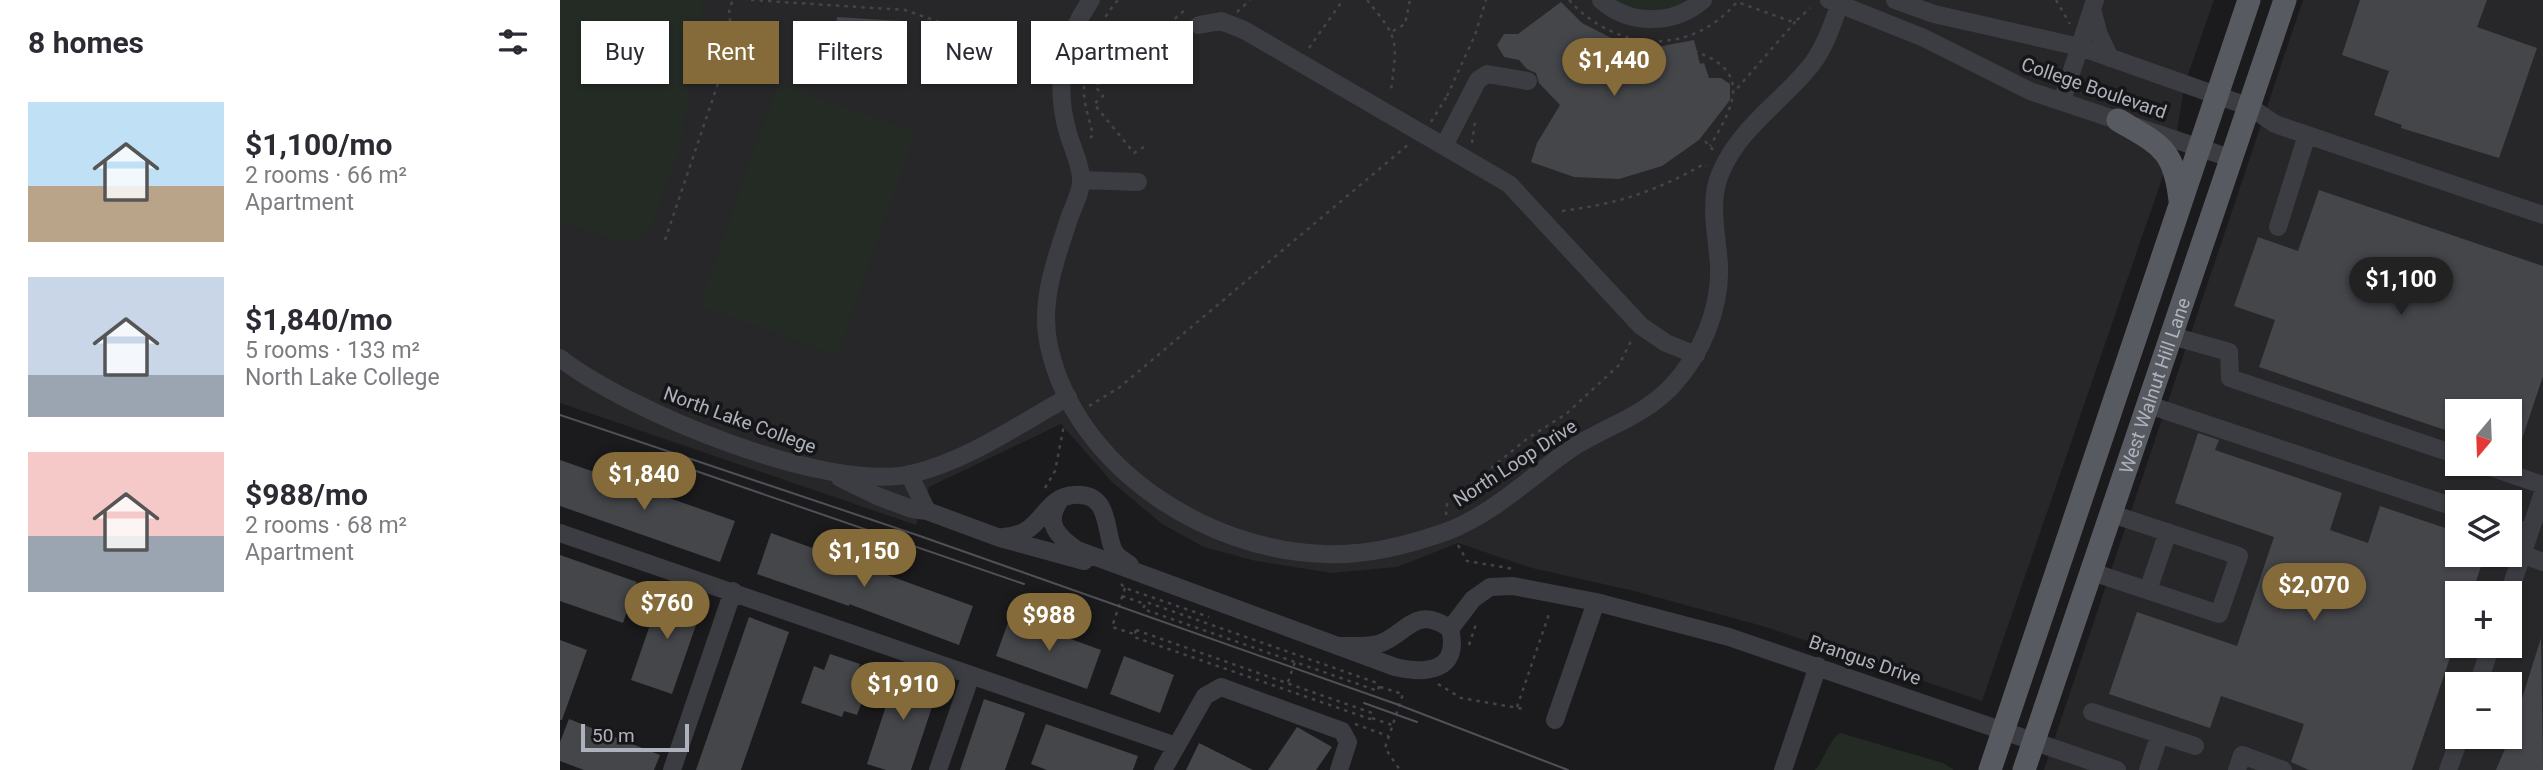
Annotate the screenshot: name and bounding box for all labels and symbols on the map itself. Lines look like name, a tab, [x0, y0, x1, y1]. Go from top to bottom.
pin: $1,440	[1557, 38, 1671, 98]
street label: College Boulevard	[2018, 52, 2170, 124]
pin: $1,100	[2344, 258, 2458, 317]
street label: West Walnut Hill Lane	[2114, 295, 2195, 476]
street label: North Lake College	[661, 382, 819, 458]
north arrow	[2445, 399, 2522, 476]
street label: North Loop Drive	[1449, 415, 1581, 511]
pin: $1,840	[587, 452, 701, 512]
pin: $1,150	[807, 530, 921, 589]
pin: $2,070	[2257, 564, 2371, 623]
pin: $760	[626, 582, 708, 641]
pin: $988	[1008, 594, 1090, 653]
street label: Brangus Drive	[1806, 630, 1924, 690]
pin: $1,910	[846, 662, 960, 722]
scale bar	[581, 721, 690, 753]

